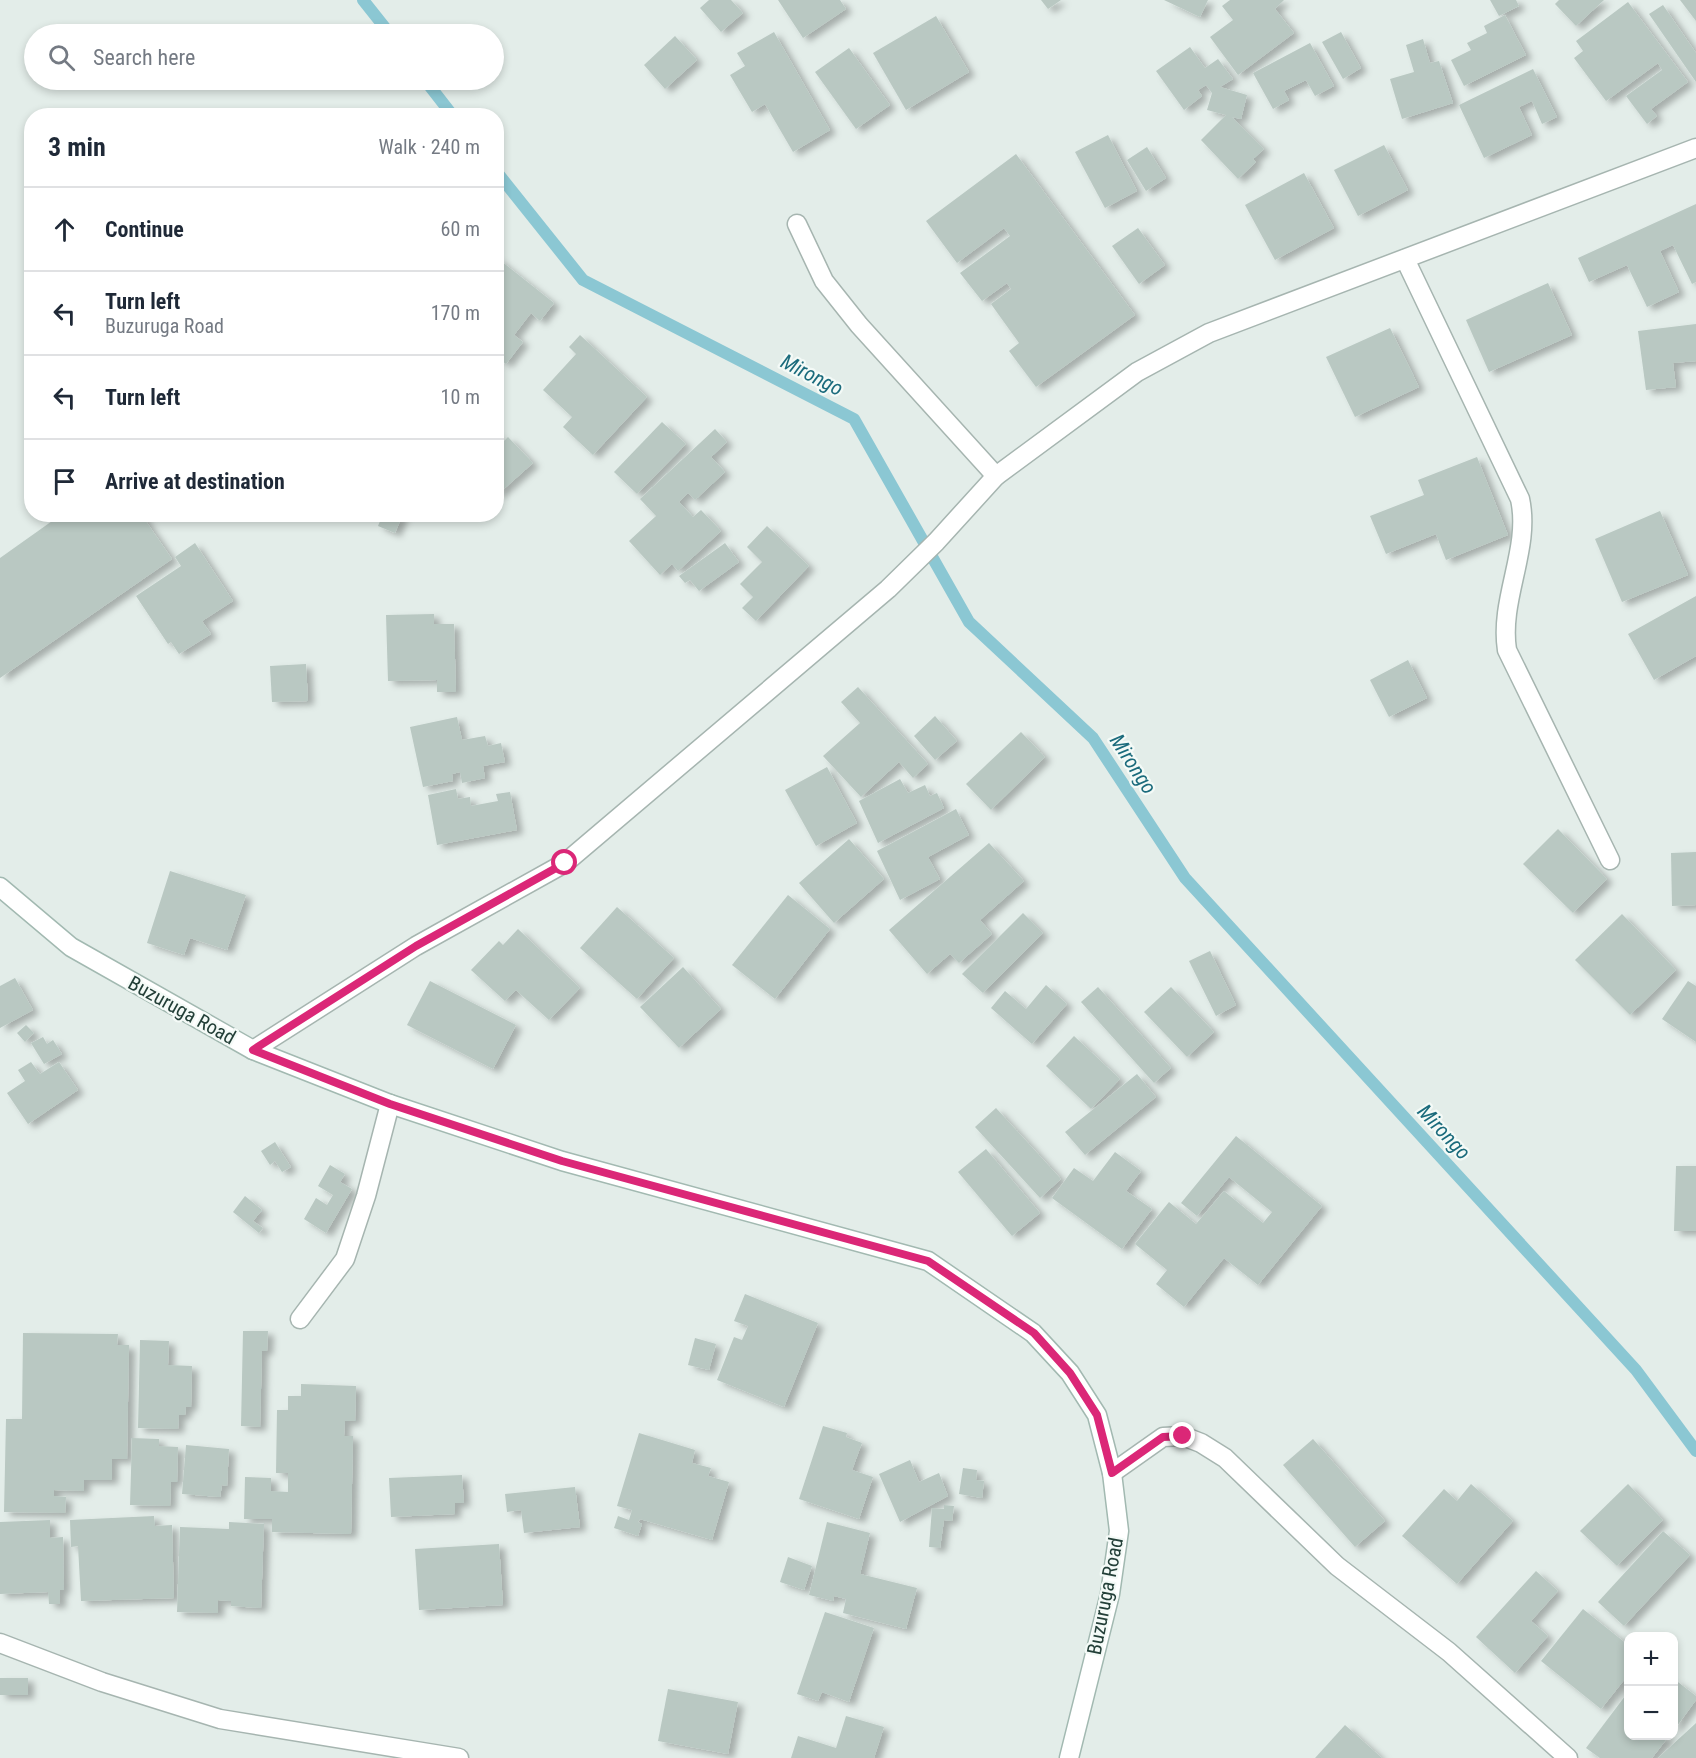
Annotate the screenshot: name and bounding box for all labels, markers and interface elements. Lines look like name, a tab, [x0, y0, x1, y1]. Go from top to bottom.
search box	[24, 24, 504, 90]
icon: search	[45, 41, 78, 74]
text: Search here	[93, 45, 195, 70]
text: 3 min	[48, 132, 106, 162]
text: Walk · 240 m	[379, 135, 480, 159]
icon: ahead	[48, 213, 81, 246]
text: Continue	[105, 217, 184, 242]
text: 60 m	[441, 217, 480, 241]
text: Turn left	[105, 289, 180, 314]
icon: left	[48, 297, 81, 330]
text: 170 m	[431, 301, 480, 325]
text: Buzuruga Road	[105, 314, 224, 338]
water label: Mirongo	[777, 349, 847, 401]
icon: left	[48, 381, 81, 414]
text: Turn left	[105, 385, 180, 410]
text: 10 m	[441, 385, 480, 409]
icon: arrive	[48, 465, 81, 498]
text: Arrive at destination	[105, 469, 285, 494]
water label: Mirongo	[1105, 730, 1161, 798]
route start	[551, 849, 577, 875]
street label: Buzuruga Road	[124, 971, 240, 1049]
water label: Mirongo	[1413, 1100, 1475, 1164]
route end	[1169, 1422, 1195, 1448]
street label: Buzuruga Road	[1082, 1535, 1128, 1657]
map controls	[1624, 1632, 1678, 1740]
button: +	[1624, 1632, 1678, 1686]
button: −	[1624, 1686, 1678, 1740]

